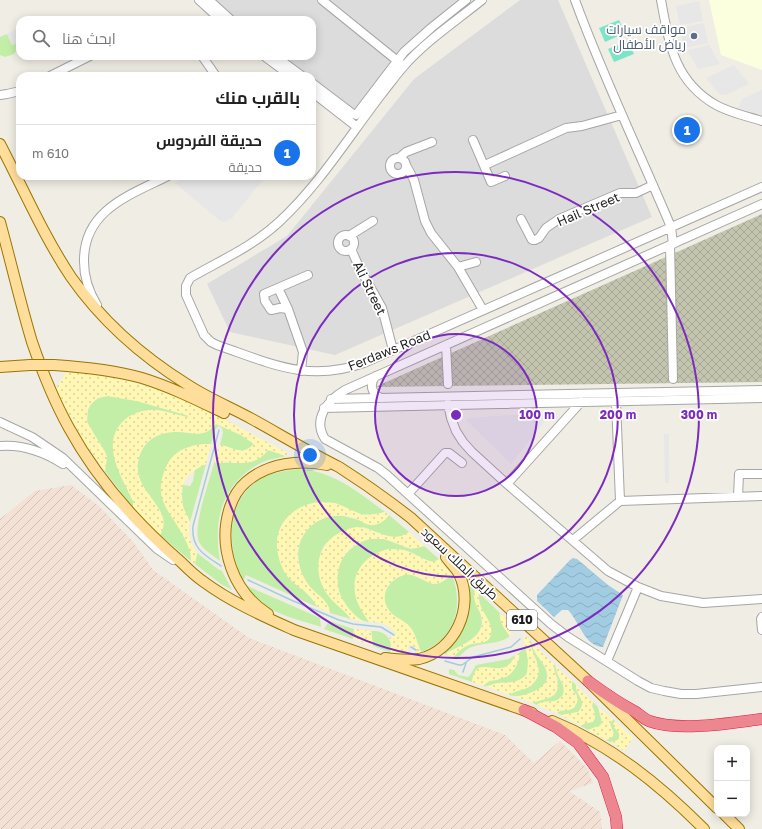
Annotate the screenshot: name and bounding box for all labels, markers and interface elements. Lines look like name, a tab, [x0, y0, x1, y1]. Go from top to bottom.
search box	[16, 16, 316, 60]
place label: مواقف سيارات رياض الأطفال	[606, 21, 686, 53]
icon: search	[30, 27, 52, 49]
text: ابحث هنا	[62, 29, 116, 47]
marker: مواقف سيارات رياض الأطفال	[689, 31, 699, 41]
text: بالقرب منك	[216, 87, 300, 108]
pin: 1	[674, 115, 700, 145]
text: حديقة الفردوس	[156, 131, 262, 149]
text: 610 m	[32, 145, 69, 161]
text: 1	[284, 145, 290, 161]
text: حديقة	[229, 159, 262, 175]
street label: Hail Street	[554, 189, 622, 229]
street label: Ali Street	[350, 259, 390, 317]
street label: Ferdaws Road	[345, 326, 433, 374]
text: 100 m	[519, 407, 555, 422]
text: 200 m	[600, 407, 636, 422]
text: 300 m	[681, 407, 717, 422]
centre of rings	[449, 408, 463, 422]
your location	[300, 445, 320, 465]
street label: طريق الملك سعود	[418, 523, 502, 603]
road number: 610	[507, 610, 537, 630]
map controls	[714, 745, 750, 817]
button: +	[714, 745, 750, 781]
button: −	[714, 781, 750, 817]

